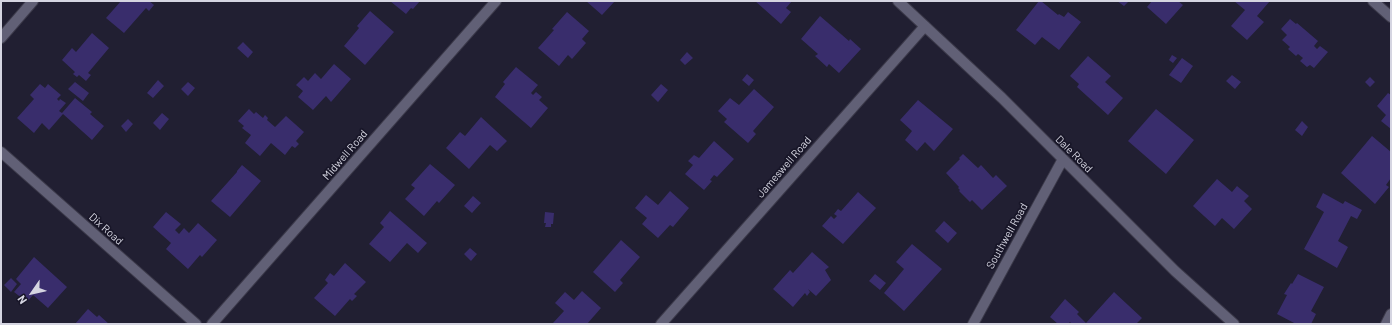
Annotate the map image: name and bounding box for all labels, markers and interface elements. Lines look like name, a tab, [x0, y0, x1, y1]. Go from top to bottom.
street label: Midwell Road	[320, 127, 370, 183]
street label: Dale Road	[1053, 133, 1095, 175]
street label: Jameswell Road	[754, 134, 814, 200]
street label: Southwell Road	[983, 201, 1031, 271]
street label: Dix Road	[86, 210, 126, 248]
north arrow	[12, 273, 52, 313]
text: N	[14, 293, 29, 307]

